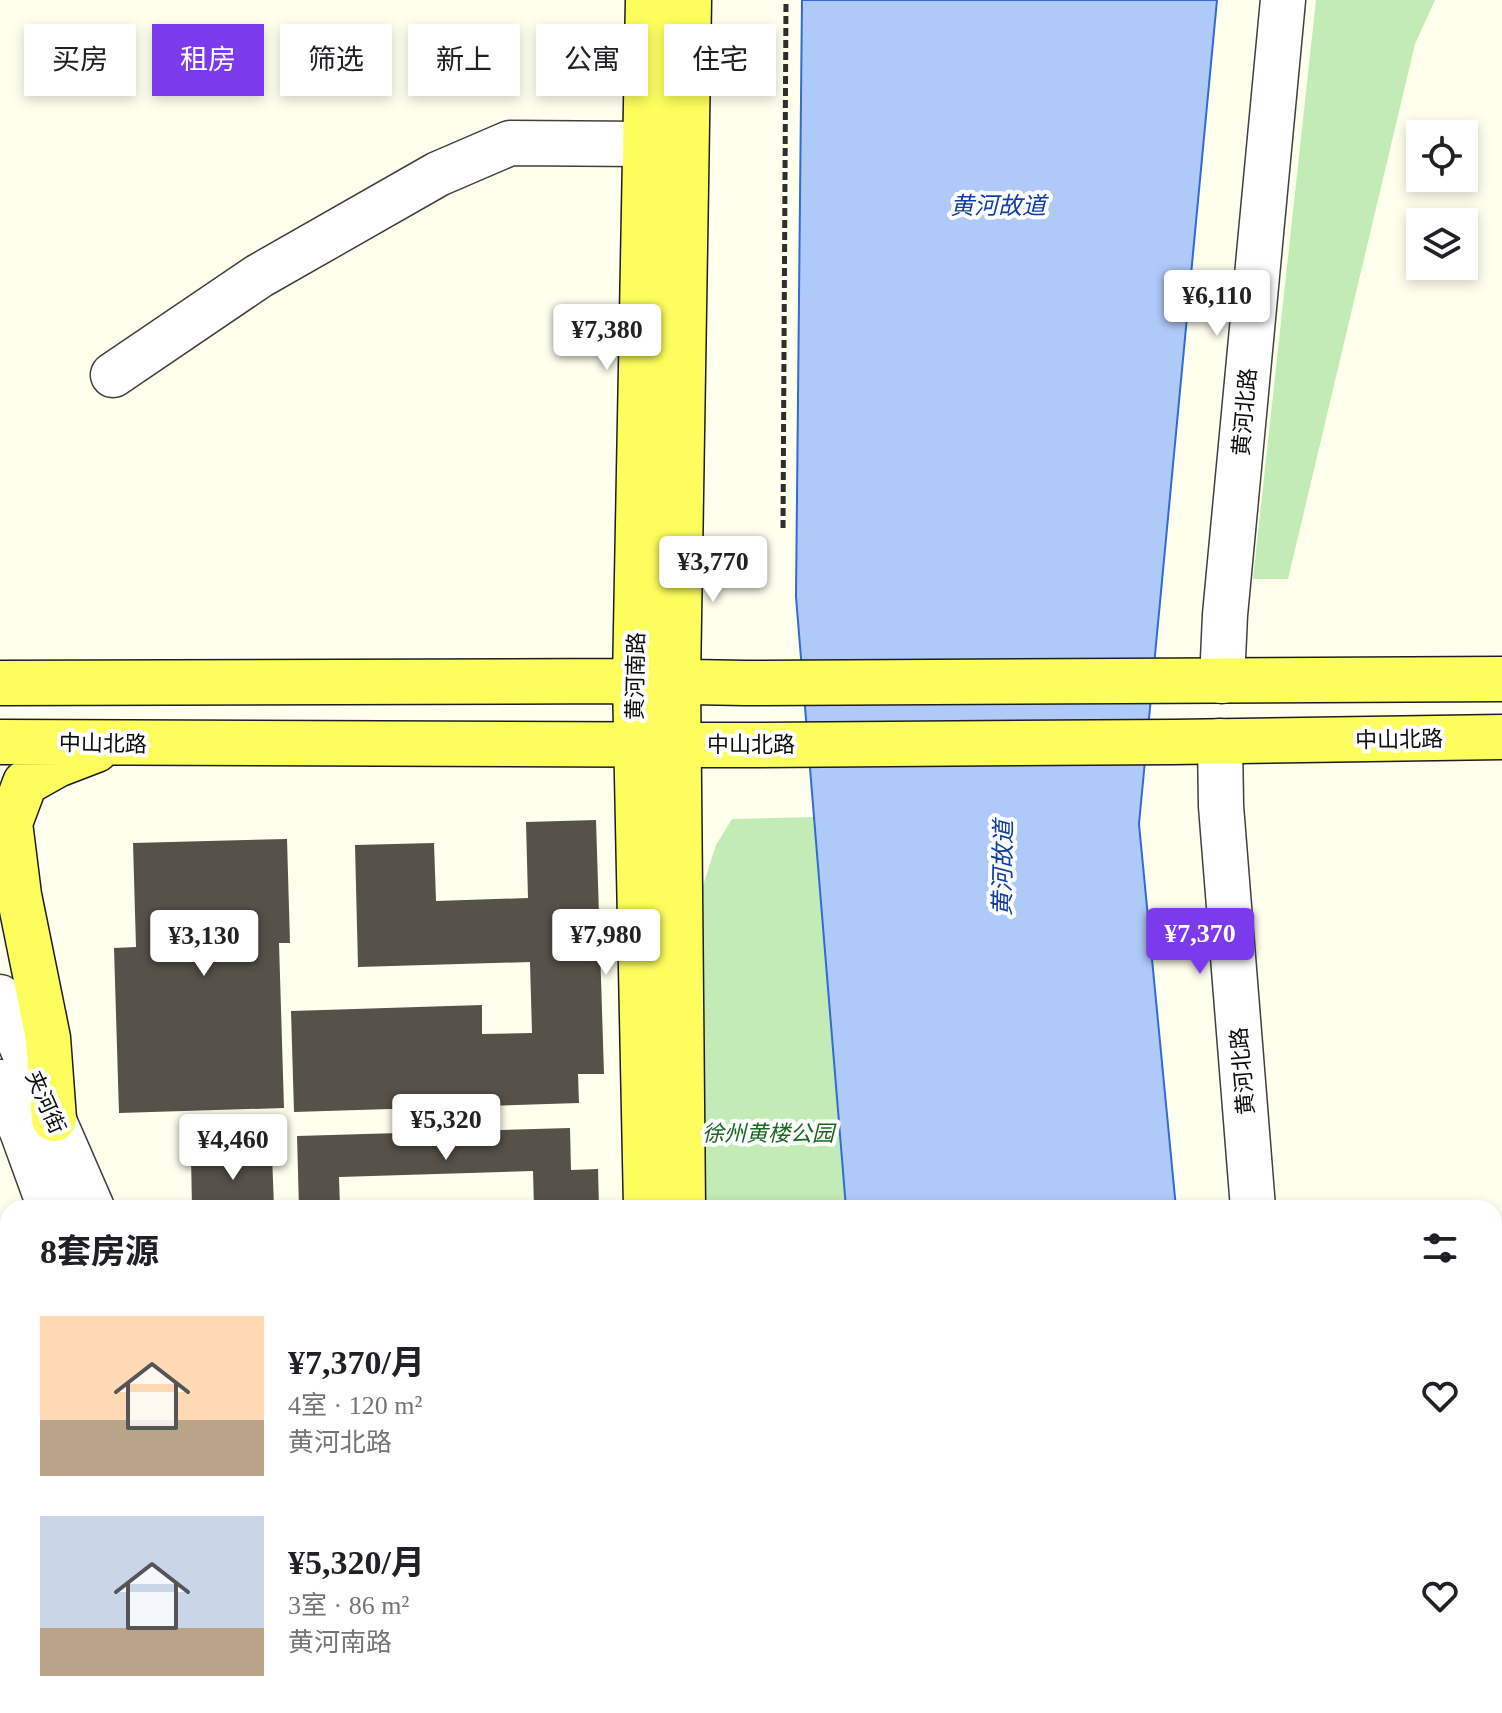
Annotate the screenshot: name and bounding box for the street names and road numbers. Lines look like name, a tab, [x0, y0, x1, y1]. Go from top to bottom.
street label: 黄河北路	[1228, 367, 1261, 457]
street label: 黄河南路	[622, 632, 649, 720]
street label: 中山北路	[1355, 726, 1443, 753]
street label: 中山北路	[59, 730, 147, 757]
street label: 中山北路	[707, 732, 795, 757]
street label: 黄河北路	[1226, 1026, 1259, 1116]
street label: 夹河街	[21, 1067, 70, 1137]

